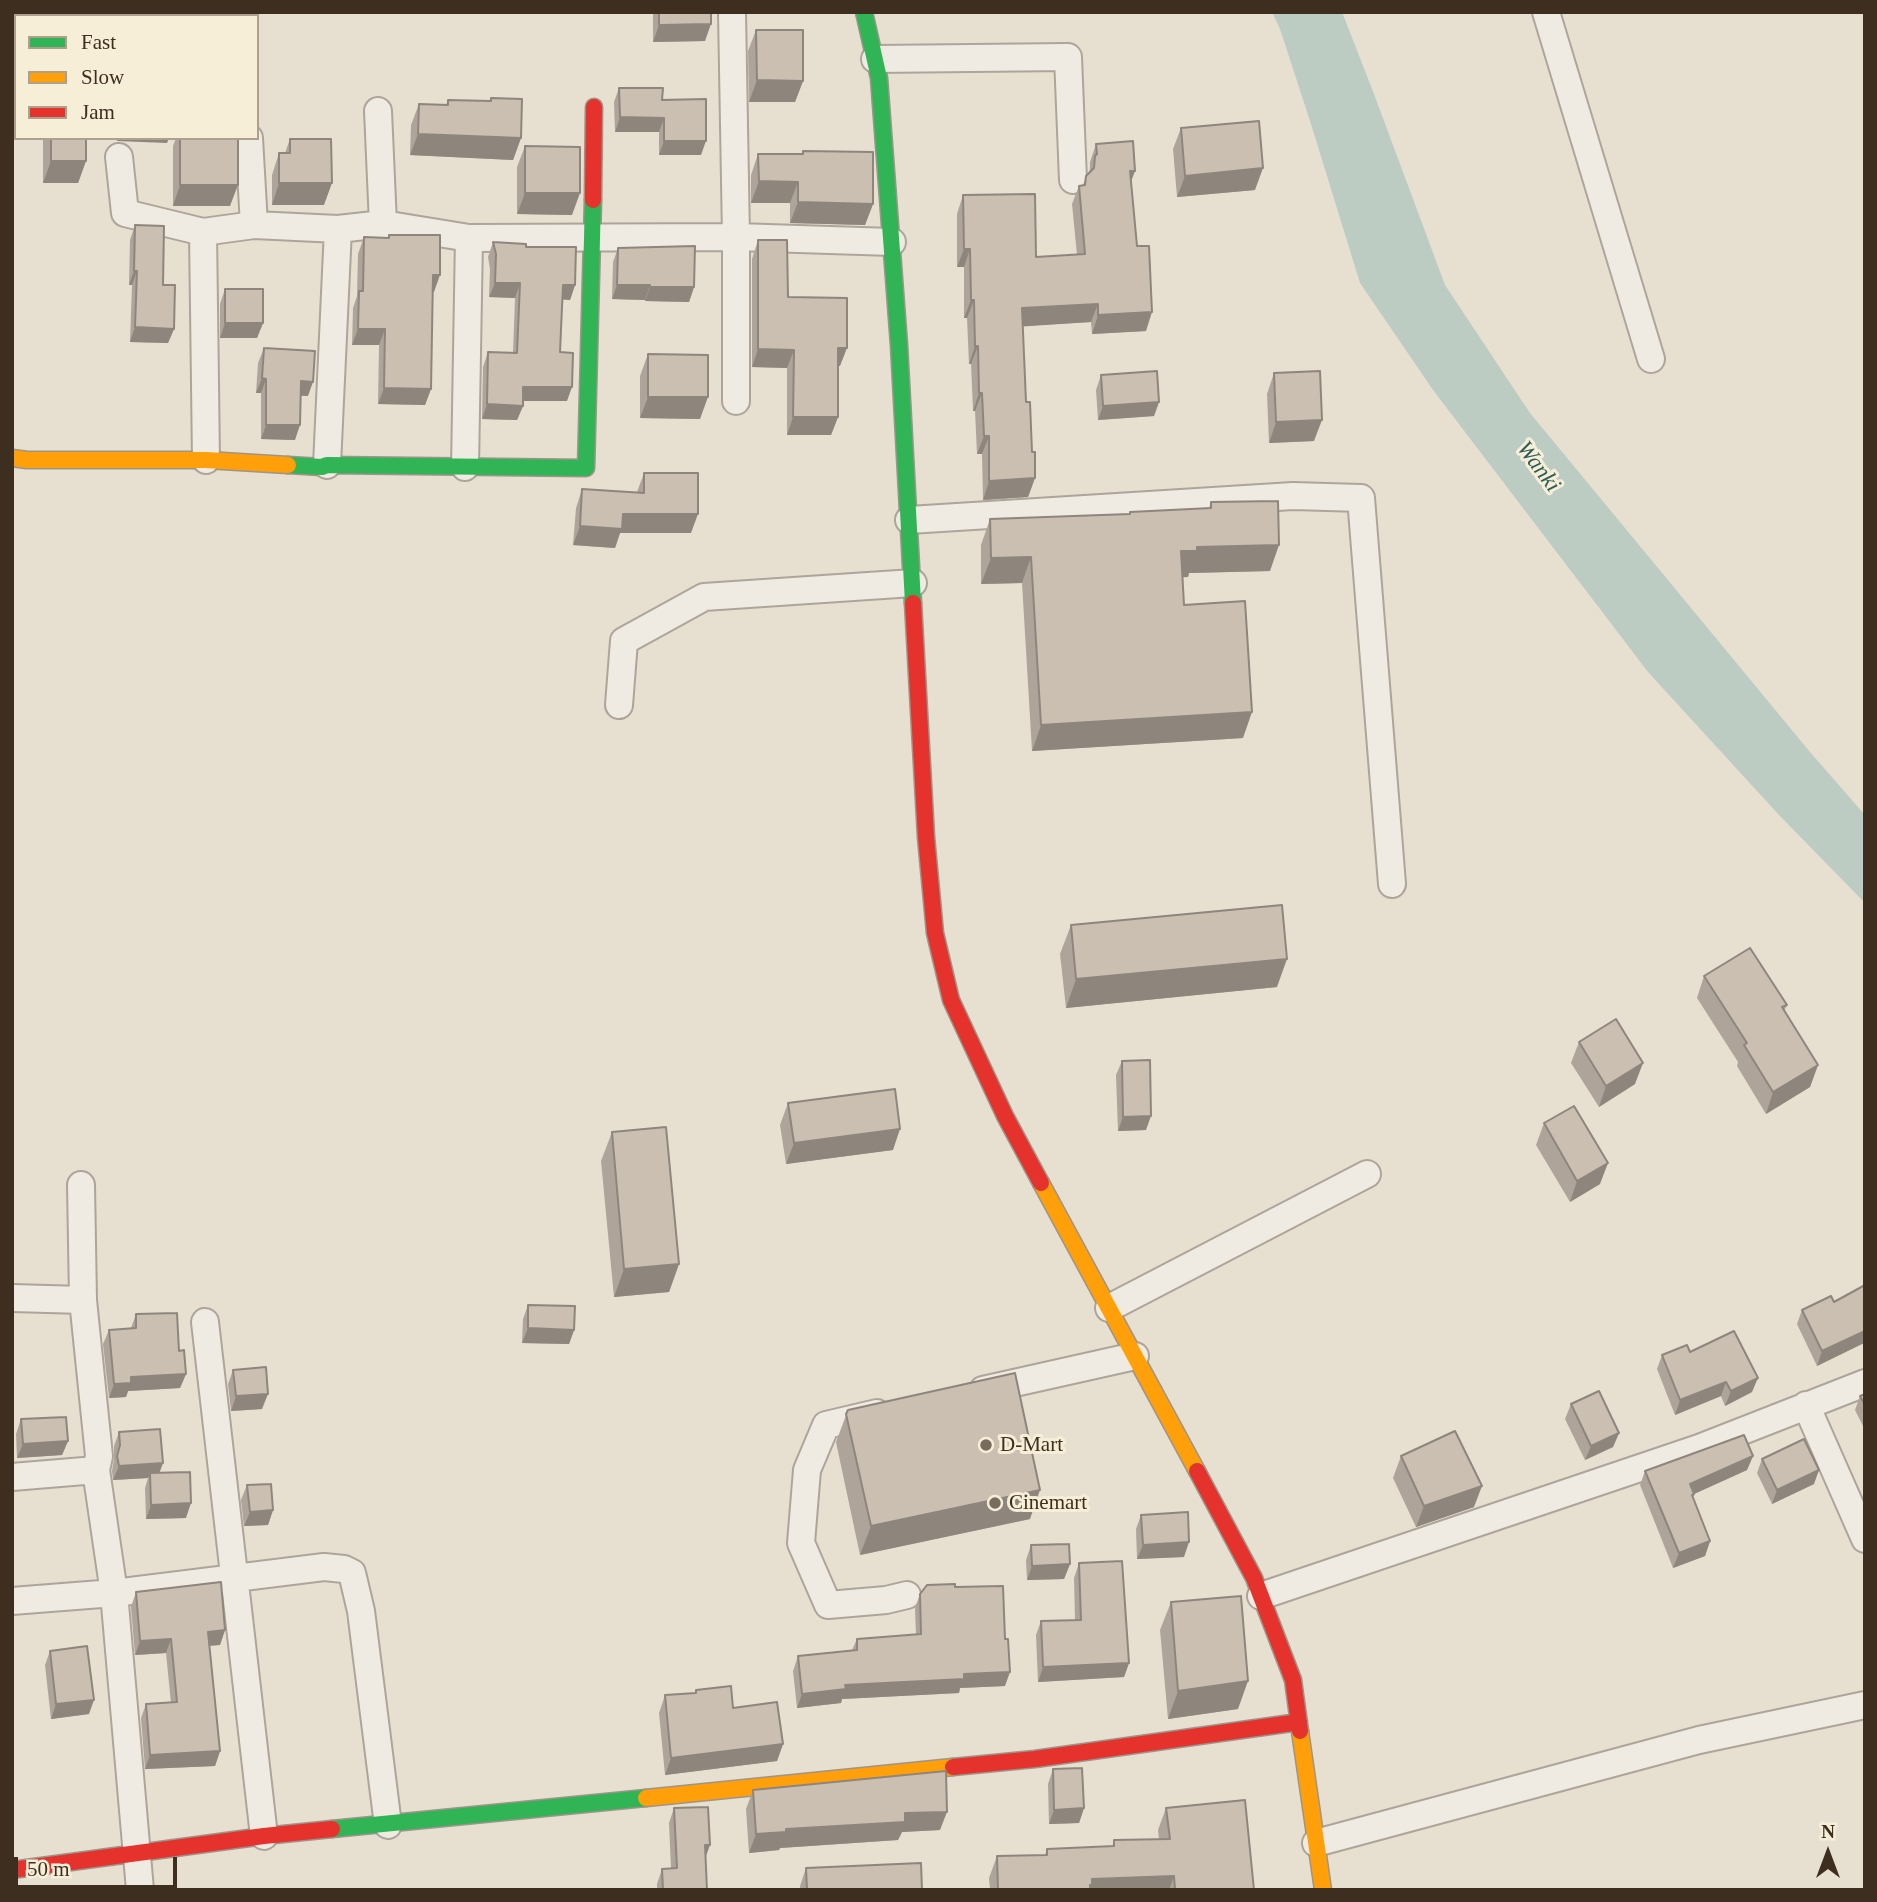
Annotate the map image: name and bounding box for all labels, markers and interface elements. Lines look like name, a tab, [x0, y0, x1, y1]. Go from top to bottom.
legend	[14, 14, 259, 140]
text: Fast	[81, 30, 116, 54]
text: Slow	[81, 65, 124, 89]
text: Jam	[81, 100, 115, 124]
water label: Wanki	[1510, 436, 1566, 498]
place label: D-Mart	[1000, 1432, 1063, 1458]
marker: D-Mart	[978, 1437, 994, 1453]
place label: Cinemart	[1009, 1490, 1087, 1516]
marker: Cinemart	[987, 1495, 1003, 1511]
north arrow	[1793, 1818, 1863, 1888]
text: N	[1821, 1821, 1835, 1842]
scale bar	[18, 1842, 180, 1886]
text: 50 m	[27, 1857, 70, 1881]

